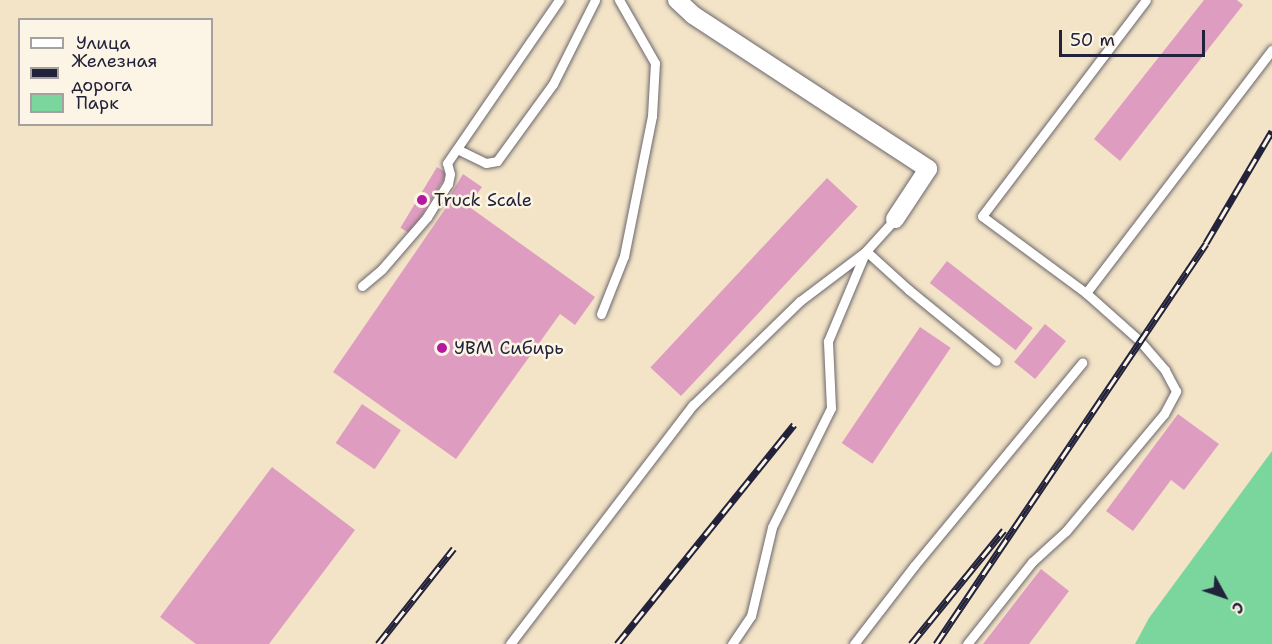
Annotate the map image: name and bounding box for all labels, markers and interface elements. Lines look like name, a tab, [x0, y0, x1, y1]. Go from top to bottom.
legend	[18, 18, 213, 126]
scale bar	[1062, 18, 1208, 56]
text: 50 m	[1070, 28, 1115, 52]
text: Улица	[76, 31, 130, 55]
text: Железная дорога	[71, 49, 157, 97]
text: Парк	[76, 91, 119, 115]
place label: Truck Scale	[434, 189, 532, 211]
marker: Truck Scale	[415, 193, 429, 207]
place label: УВМ Сибирь	[454, 337, 564, 359]
marker: УВМ Сибирь	[435, 341, 449, 355]
north arrow	[1194, 566, 1254, 626]
text: С	[1227, 597, 1249, 618]

